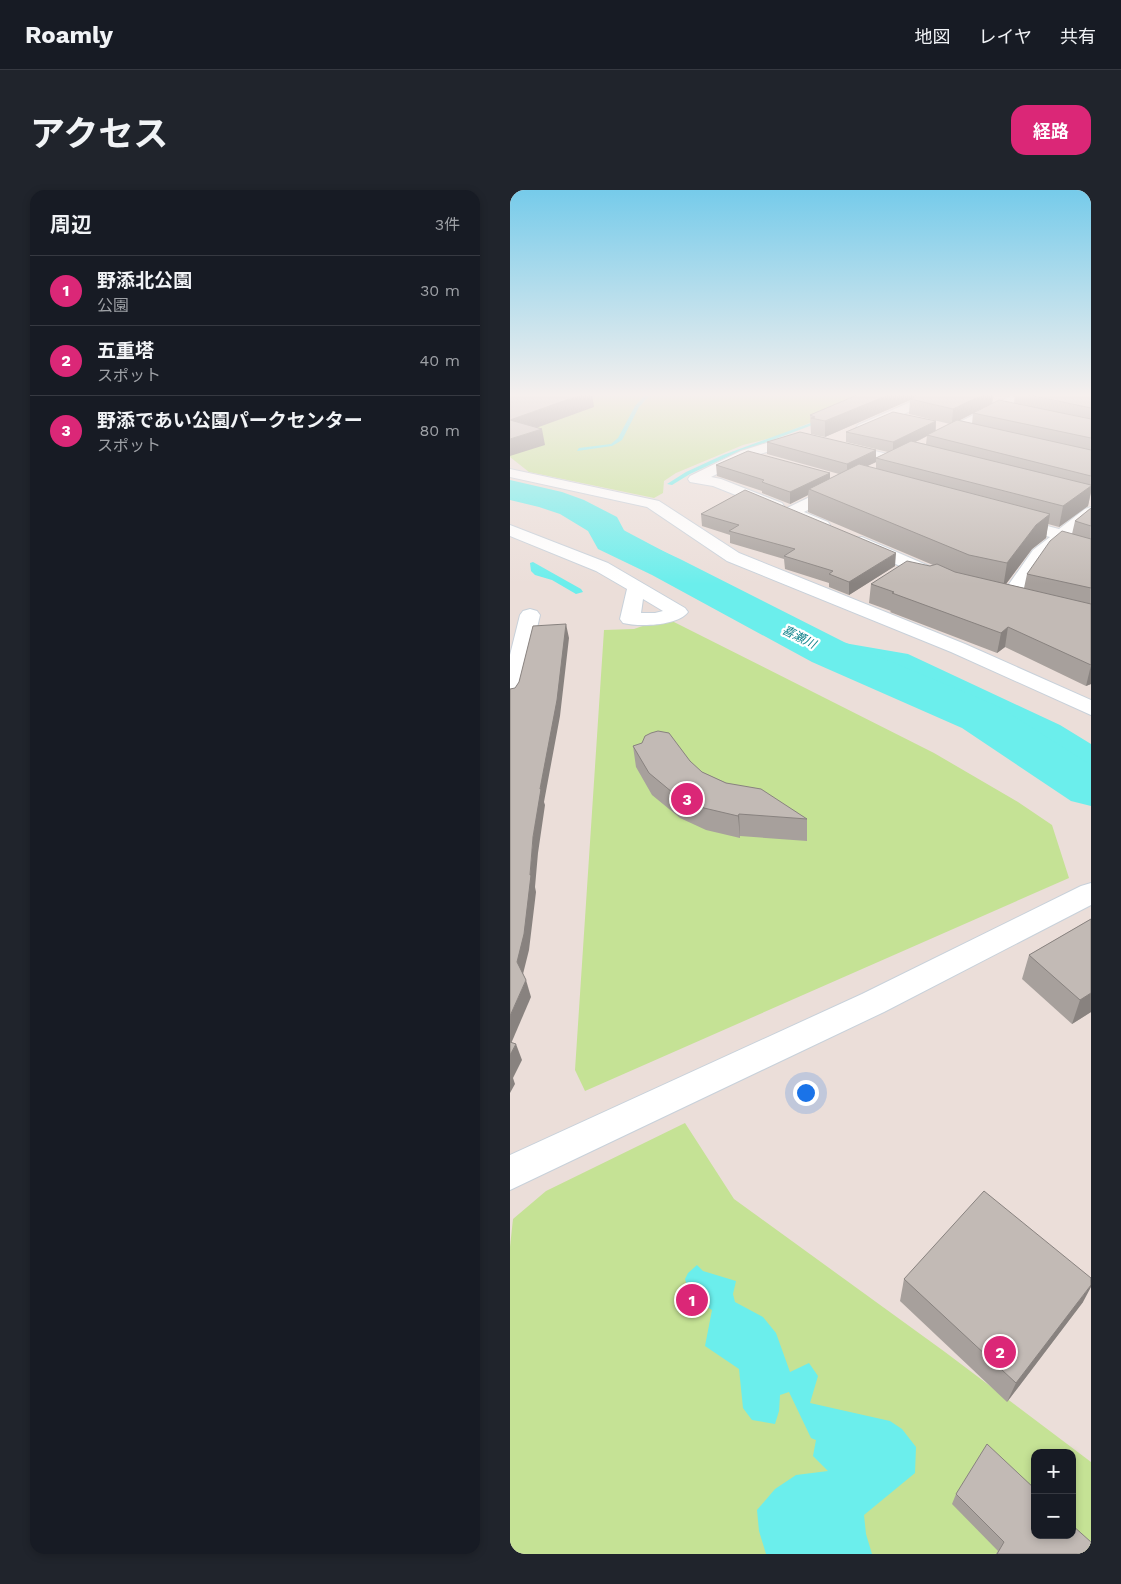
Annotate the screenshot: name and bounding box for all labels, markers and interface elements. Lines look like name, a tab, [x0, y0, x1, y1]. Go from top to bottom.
text: Roamly	[25, 21, 113, 49]
text: 地図	[915, 26, 951, 47]
text: レイヤ	[979, 26, 1032, 47]
text: 共有	[1060, 26, 1096, 47]
button: 経路	[1011, 105, 1091, 155]
text: アクセス	[30, 113, 168, 155]
text: 周辺	[50, 212, 92, 237]
text: 3件	[435, 215, 460, 234]
text: 野添北公園	[97, 269, 192, 292]
text: 1	[63, 281, 69, 300]
text: 30 m	[420, 281, 460, 300]
text: 公園	[97, 296, 129, 315]
text: 五重塔	[97, 339, 154, 362]
text: 2	[61, 351, 71, 370]
text: 40 m	[420, 351, 460, 370]
text: スポット	[97, 366, 161, 385]
text: 野添であい公園パークセンター	[97, 409, 363, 432]
text: 3	[61, 421, 71, 440]
text: 80 m	[419, 421, 460, 440]
text: スポット	[97, 436, 161, 455]
water label: 喜瀬川	[780, 623, 820, 652]
pin: 3	[671, 780, 703, 818]
your location	[793, 1080, 819, 1106]
pin: 1	[676, 1281, 708, 1319]
pin: 2	[984, 1333, 1016, 1371]
map controls	[1031, 1449, 1076, 1539]
button: +	[1031, 1449, 1076, 1494]
button: −	[1031, 1494, 1076, 1539]

